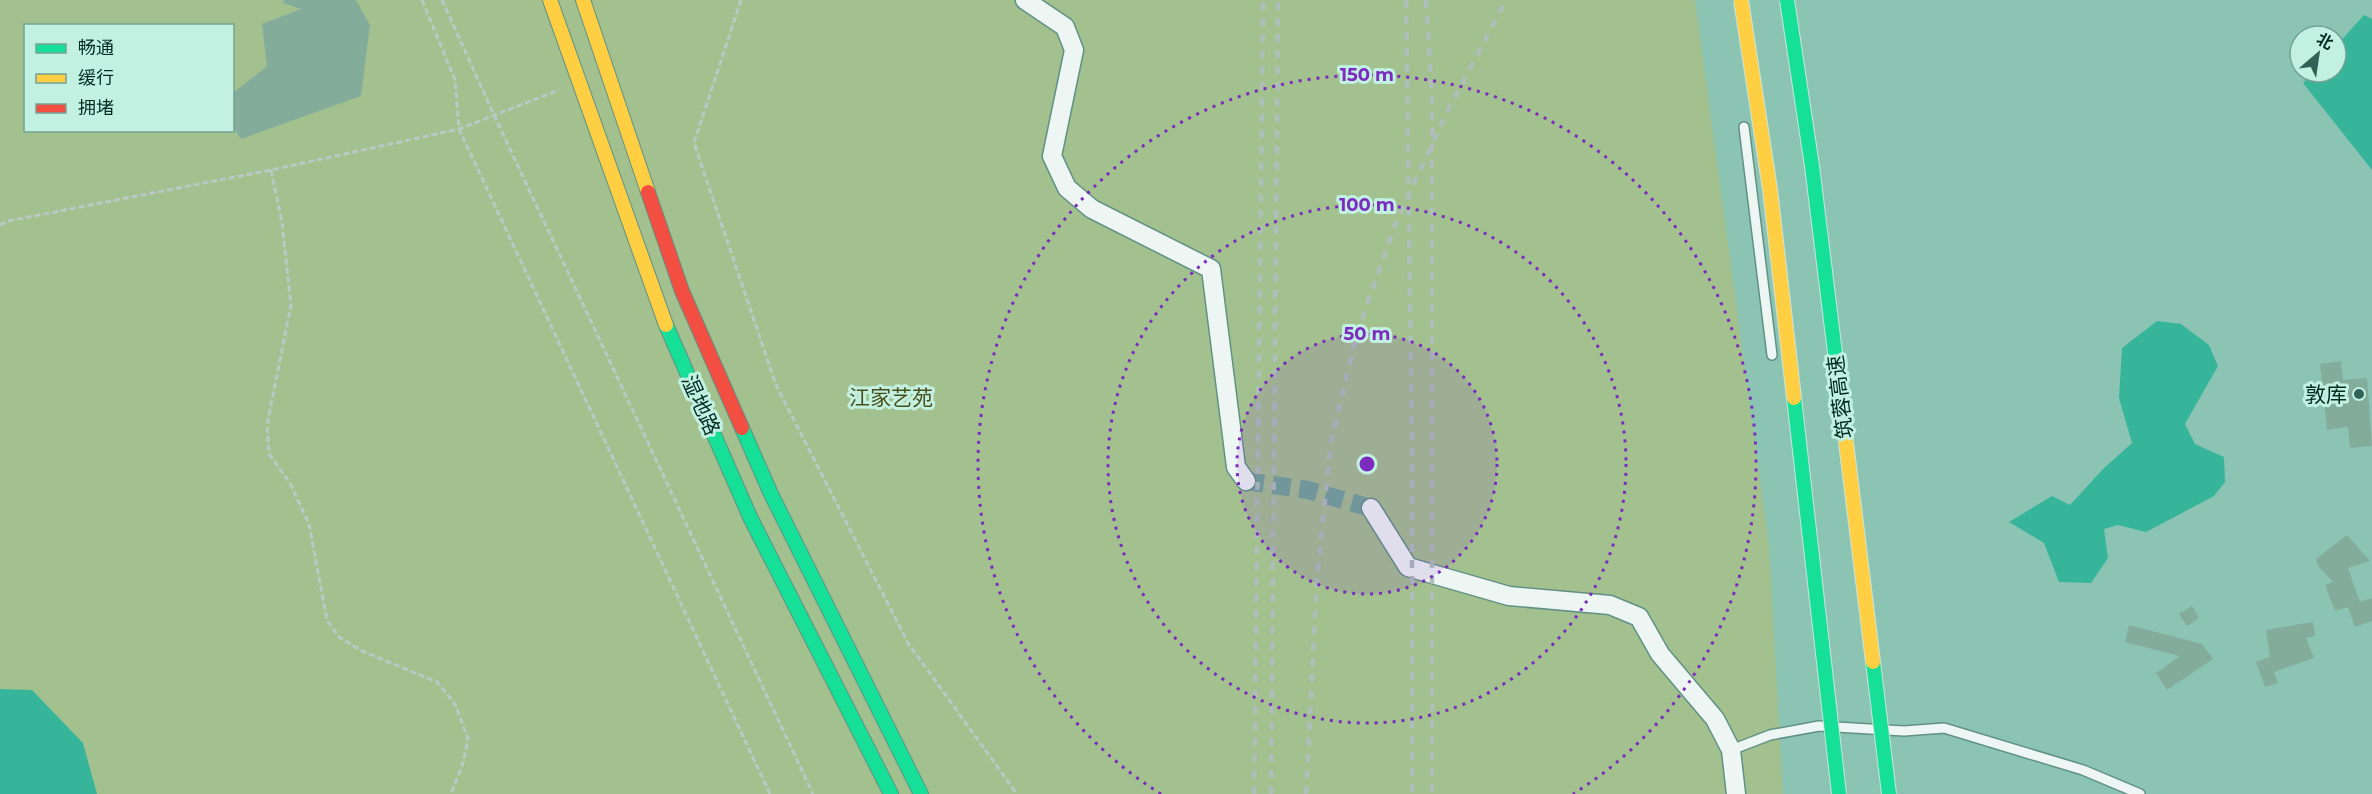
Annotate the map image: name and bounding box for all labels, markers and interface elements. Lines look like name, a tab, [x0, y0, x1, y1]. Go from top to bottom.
legend	[24, 24, 234, 132]
north arrow	[2288, 24, 2348, 84]
text: 北	[2313, 29, 2337, 54]
text: 畅通	[78, 37, 114, 59]
text: 150 m	[1340, 64, 1394, 86]
text: 缓行	[78, 67, 114, 89]
text: 拥堵	[78, 97, 114, 119]
text: 100 m	[1339, 194, 1395, 216]
text: 50 m	[1344, 323, 1390, 345]
street label: 筑蓉高速	[1822, 354, 1858, 440]
street label: 湿地路	[677, 371, 725, 439]
place label: 敦库	[2305, 382, 2347, 407]
park label: 江家艺苑	[849, 385, 933, 410]
marker: 敦库	[2352, 387, 2366, 401]
centre of rings	[1357, 454, 1377, 474]

